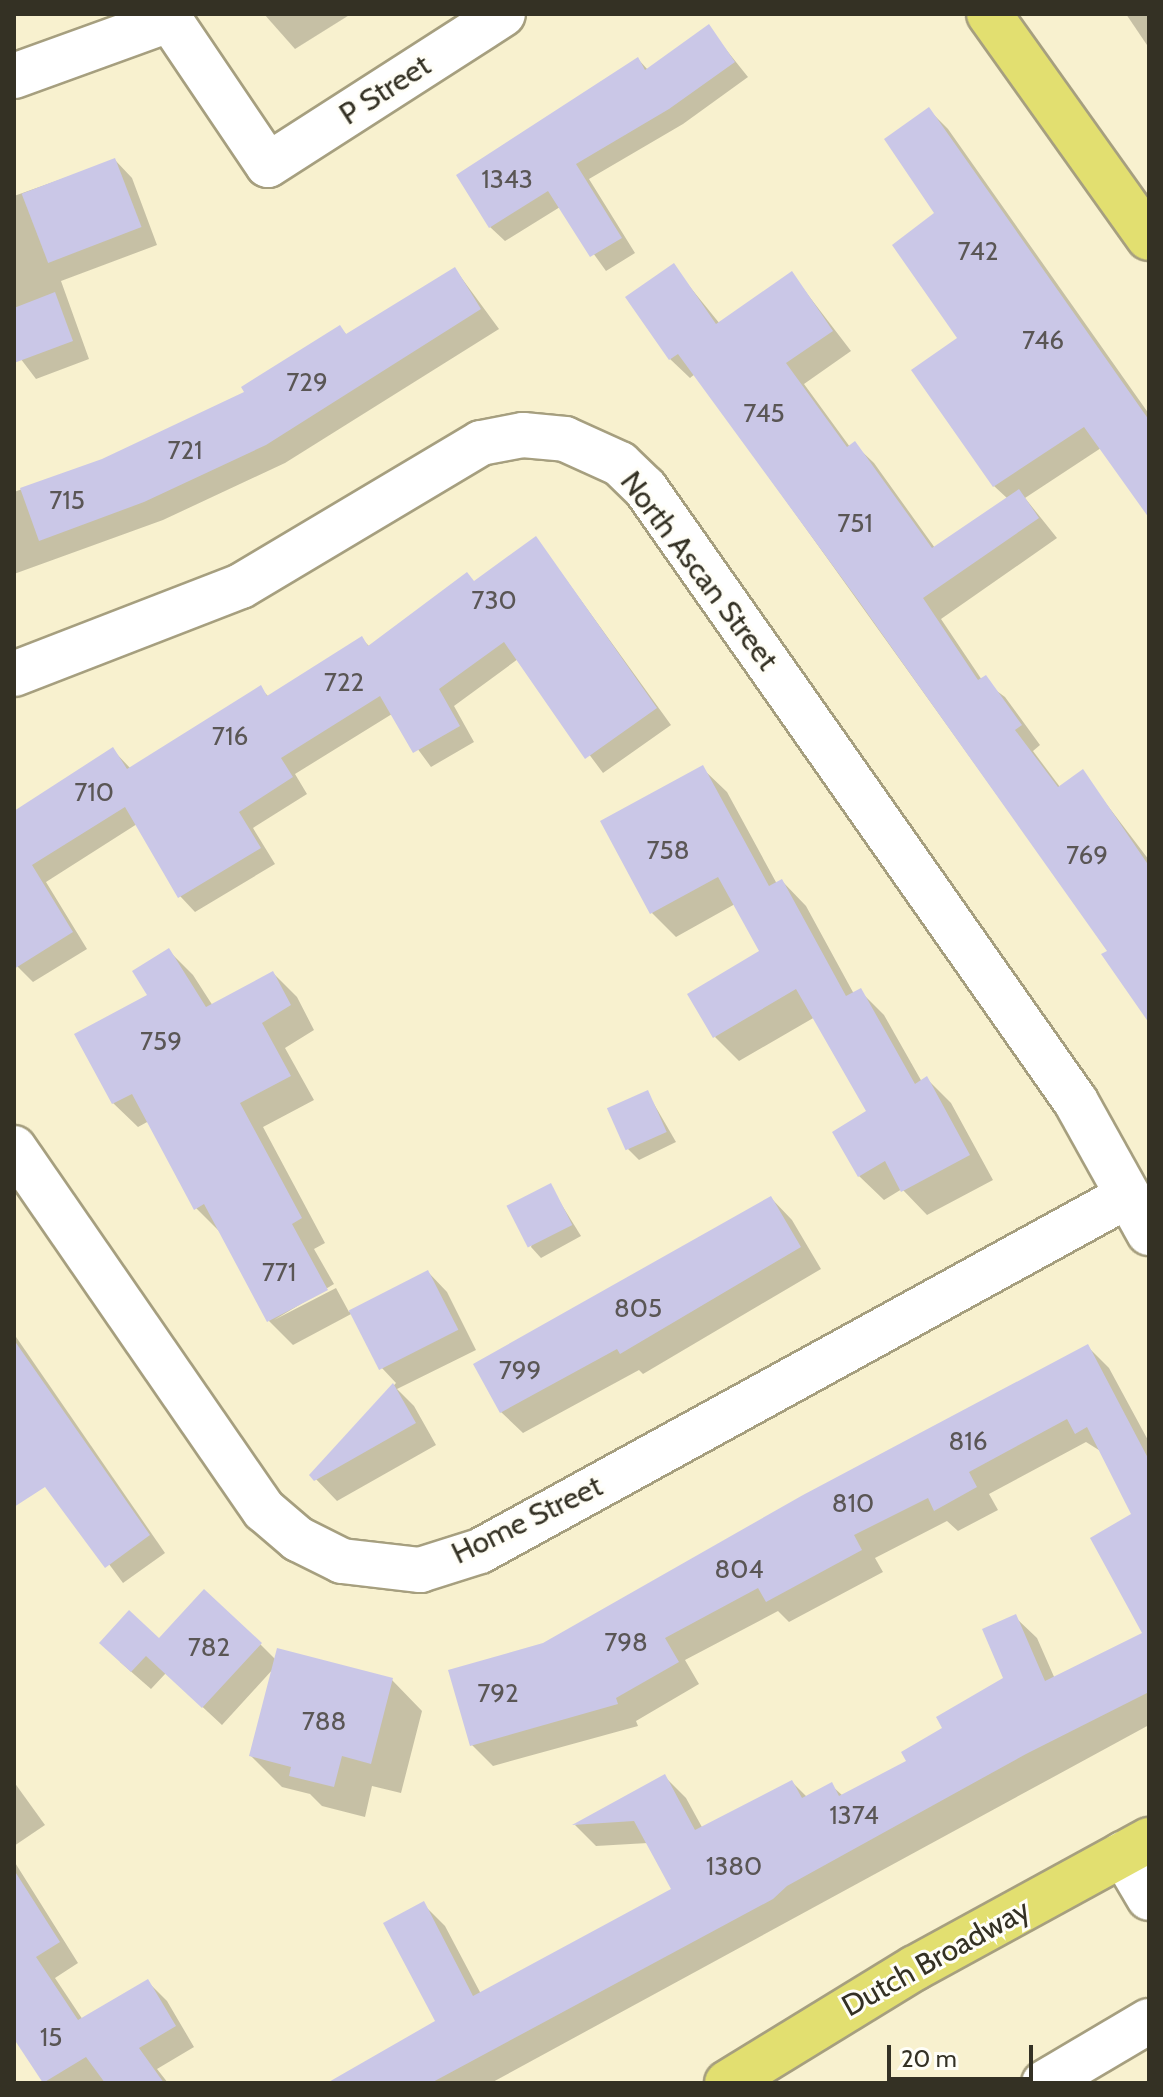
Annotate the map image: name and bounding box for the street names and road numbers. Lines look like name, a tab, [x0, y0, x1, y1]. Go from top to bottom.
street label: P Street	[333, 47, 437, 133]
street label: North Ascan Street	[613, 465, 785, 677]
street label: Home Street	[446, 1468, 608, 1572]
street label: Dutch Broadway	[836, 1892, 1036, 2024]

